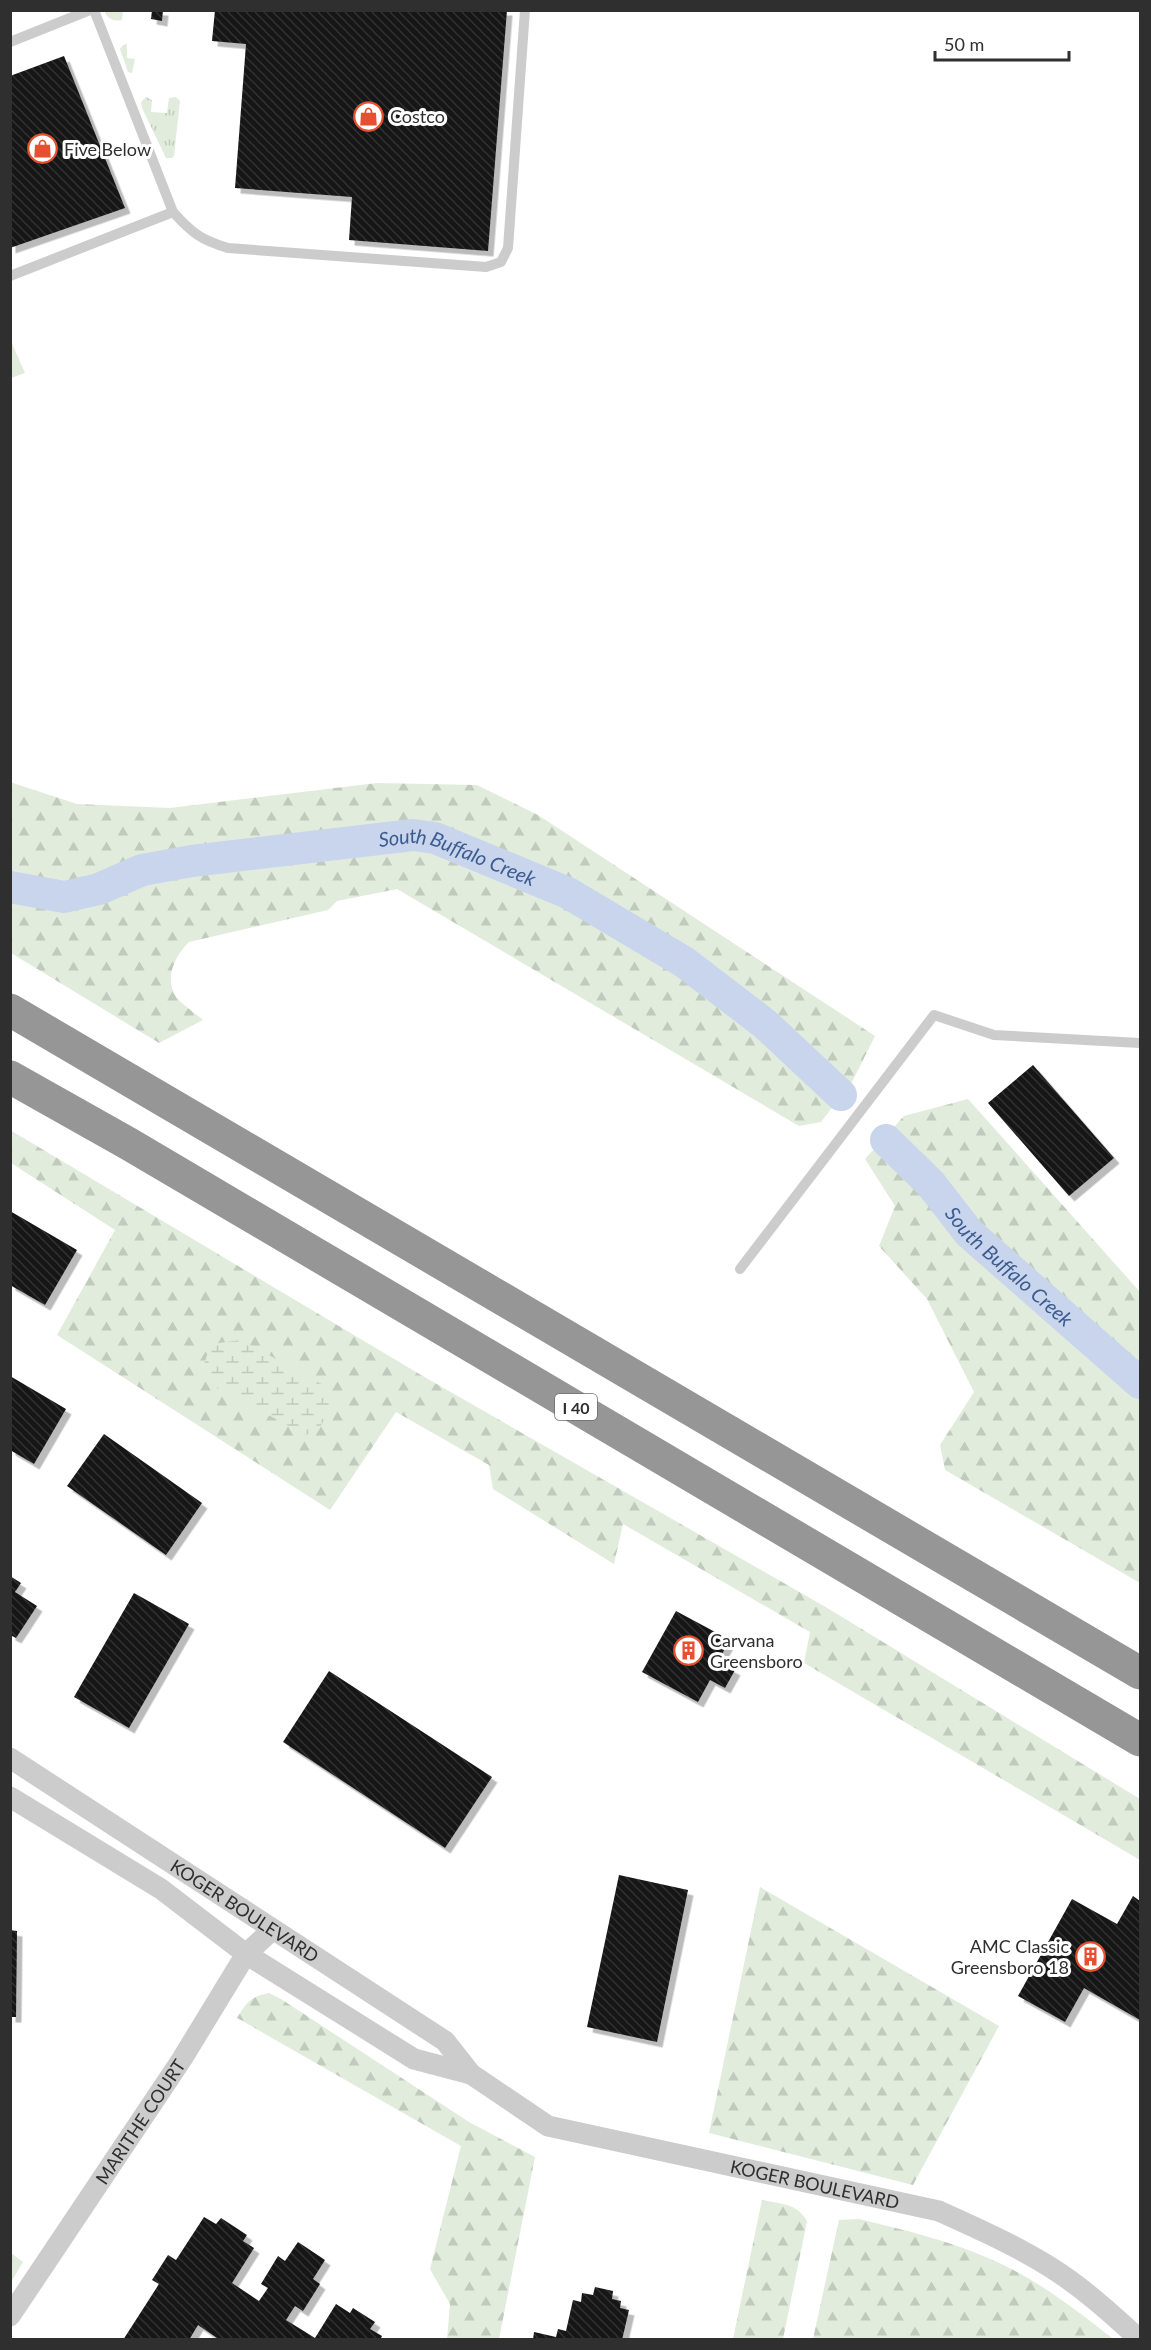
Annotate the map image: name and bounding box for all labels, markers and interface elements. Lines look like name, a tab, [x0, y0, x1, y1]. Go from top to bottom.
scale bar	[935, 24, 1068, 62]
text: 50 m	[944, 33, 984, 55]
shop icon: Costco	[353, 100, 385, 132]
place label: Costco	[390, 105, 445, 127]
shop icon: Five Below	[27, 133, 59, 165]
place label: Five Below	[64, 138, 151, 160]
water label: South Buffalo Creek	[377, 823, 540, 891]
water label: South Buffalo Creek	[941, 1202, 1078, 1331]
road number: I 40	[555, 1394, 597, 1420]
place label: Carvana Greensboro	[710, 1629, 803, 1672]
building icon: Carvana Greensboro	[673, 1634, 705, 1666]
street label: KOGER BOULEVARD	[166, 1854, 323, 1967]
place label: AMC Classic Greensboro 18	[951, 1935, 1069, 1978]
building icon: AMC Classic Greensboro 18	[1074, 1940, 1106, 1972]
street label: MARITHE COURT	[91, 2055, 190, 2188]
street label: KOGER BOULEVARD	[728, 2155, 901, 2213]

